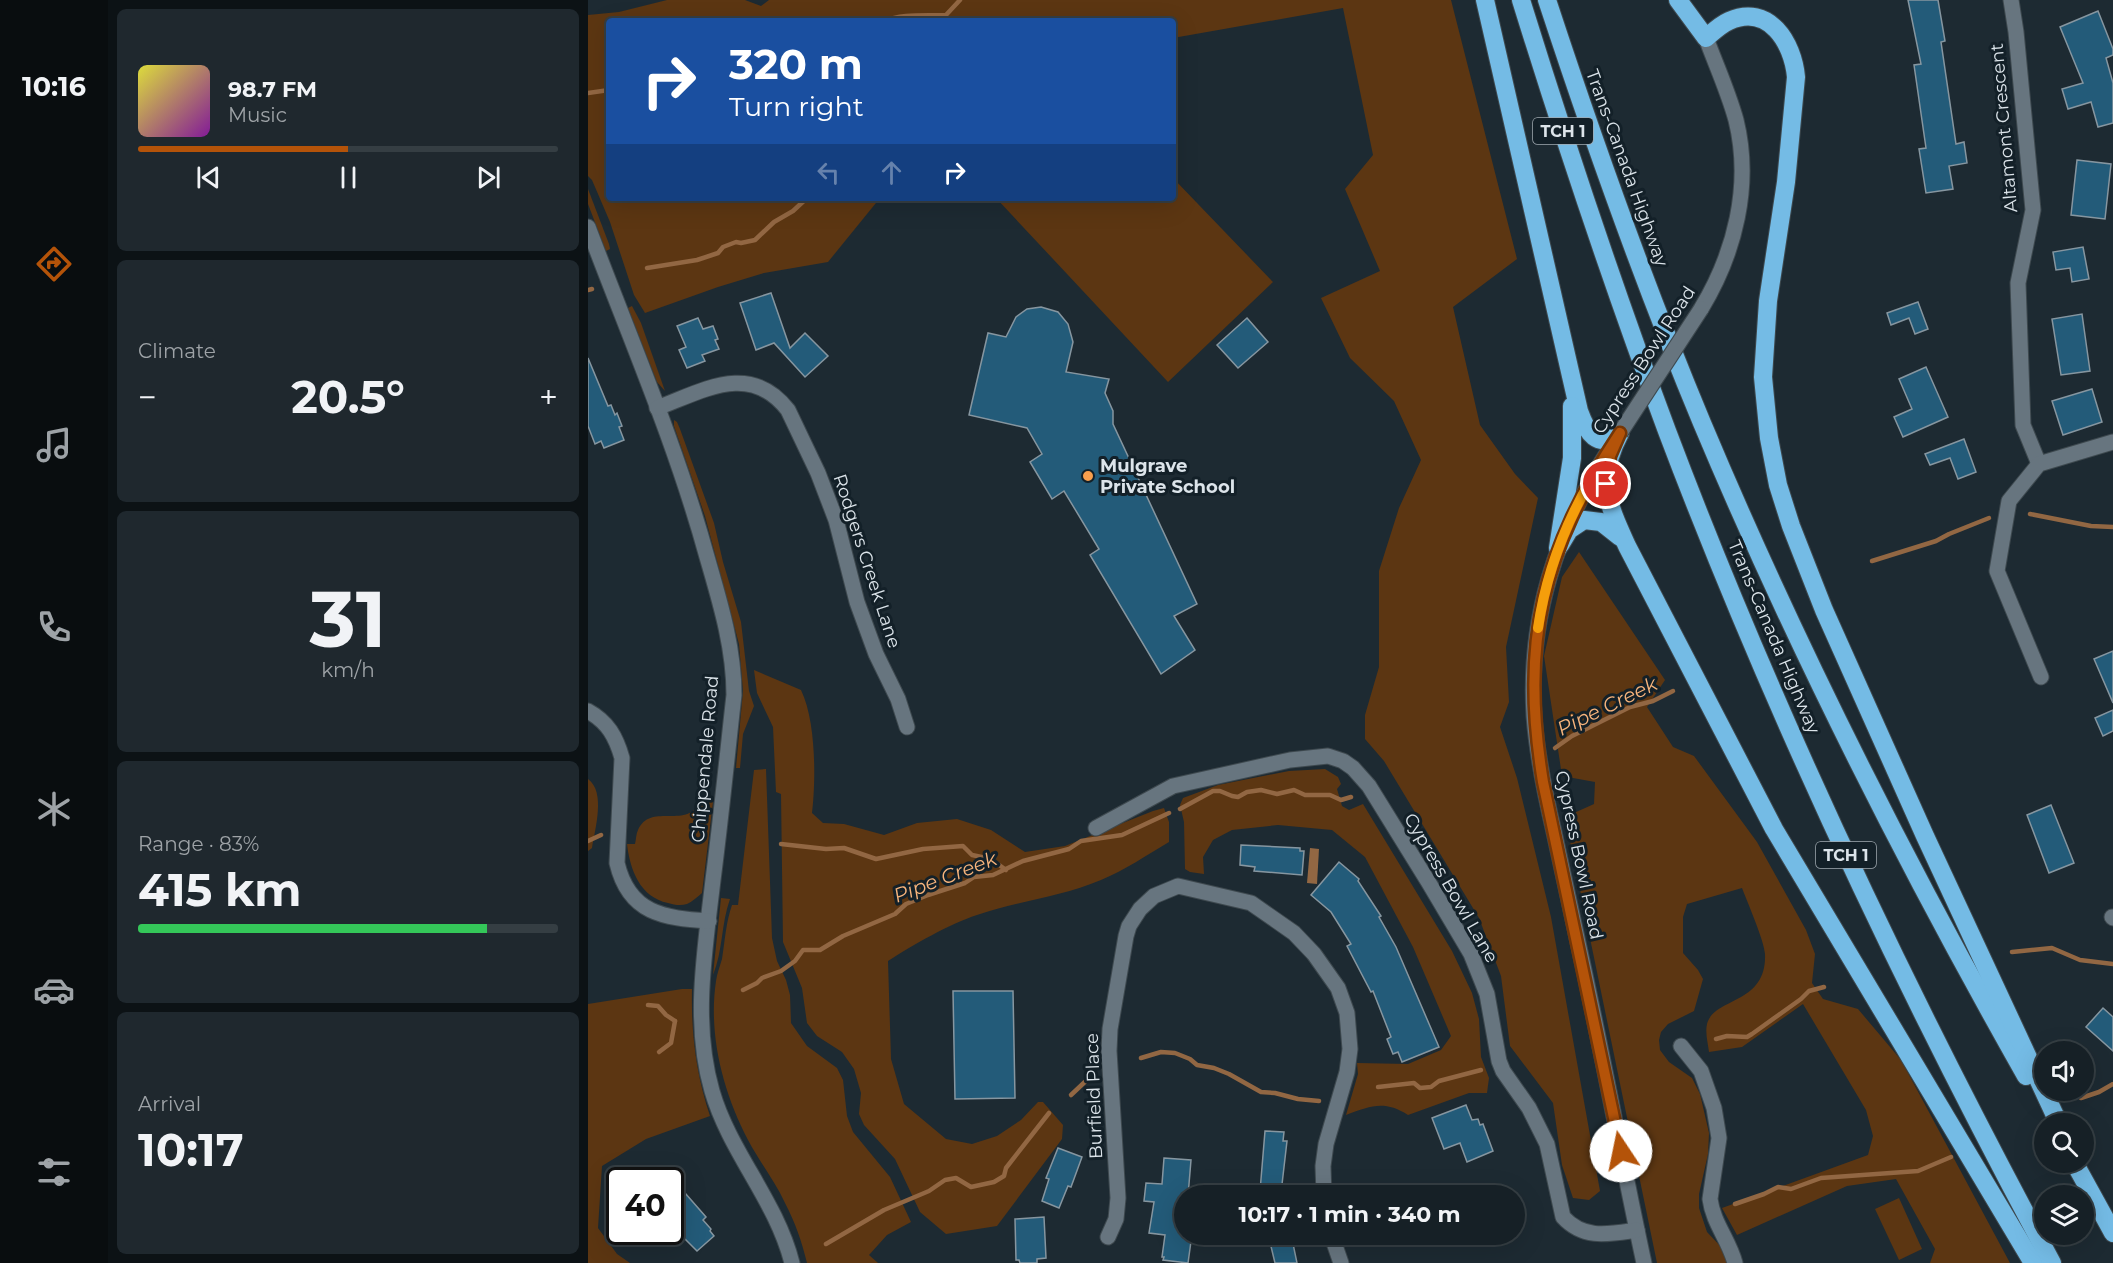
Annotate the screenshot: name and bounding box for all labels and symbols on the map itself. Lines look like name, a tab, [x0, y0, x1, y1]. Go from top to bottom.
street label: Altamont Crescent	[1986, 43, 2022, 213]
street label: Trans-Canada Highway	[1581, 66, 1673, 270]
road number: TCH 1	[1533, 118, 1593, 144]
street label: Cypress Bowl Road	[1588, 282, 1700, 438]
place label: Mulgrave Private School	[1100, 455, 1235, 498]
pin	[1580, 458, 1631, 509]
marker: Mulgrave Private School	[1081, 469, 1095, 483]
street label: Rodgers Creek Lane	[828, 471, 906, 651]
street label: Trans-Canada Highway	[1723, 537, 1825, 737]
water label: Pipe Creek	[1553, 671, 1662, 741]
street label: Chippendale Road	[687, 675, 723, 843]
street label: Cypress Bowl Road	[1550, 769, 1608, 941]
street label: Cypress Bowl Lane	[1399, 809, 1503, 967]
road number: TCH 1	[1816, 842, 1876, 868]
water label: Pipe Creek	[890, 846, 1001, 908]
street label: Burfield Place	[1081, 1033, 1107, 1159]
position arrow	[1589, 1119, 1653, 1183]
speed limit sign: 40	[606, 1167, 684, 1245]

